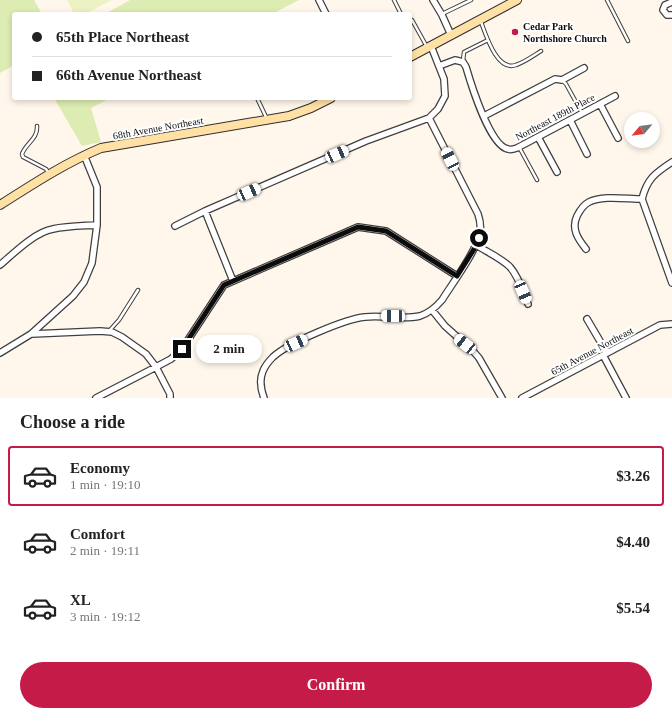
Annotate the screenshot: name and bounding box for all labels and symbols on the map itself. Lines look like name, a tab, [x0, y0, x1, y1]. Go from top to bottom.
place label: Cedar Park Northshore Church	[523, 21, 607, 44]
marker: Cedar Park Northshore Church	[510, 27, 520, 37]
street label: Northeast 189th Place	[513, 91, 597, 143]
north arrow	[624, 112, 660, 148]
street label: 68th Avenue Northeast	[112, 115, 204, 141]
car	[324, 144, 350, 164]
car	[439, 146, 461, 172]
car	[236, 182, 262, 202]
route start	[470, 229, 488, 247]
car	[513, 279, 533, 305]
car	[381, 310, 405, 322]
street label: 65th Avenue Northeast	[549, 325, 635, 377]
car	[452, 332, 478, 356]
car	[283, 333, 309, 353]
callout: 2 min	[196, 335, 262, 363]
route end	[173, 340, 191, 358]

